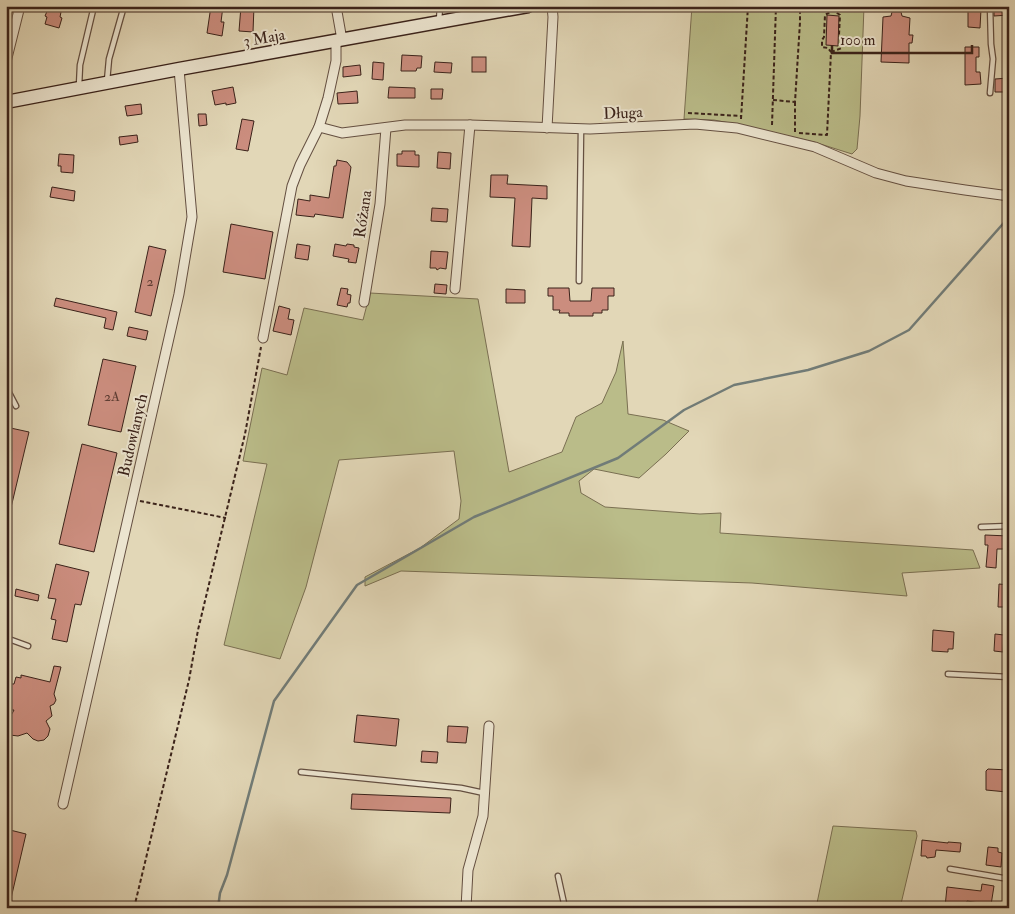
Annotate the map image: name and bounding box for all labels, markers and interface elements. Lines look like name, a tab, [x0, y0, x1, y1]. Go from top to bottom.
scale bar	[832, 22, 972, 54]
street label: 3 Maja	[242, 24, 287, 51]
text: 100 m	[840, 31, 876, 50]
street label: Długa	[603, 102, 644, 124]
street label: Różana	[350, 188, 376, 239]
house number: 2	[146, 273, 154, 290]
house number: 2A	[104, 388, 120, 405]
street label: Budowlanych	[114, 391, 152, 479]

